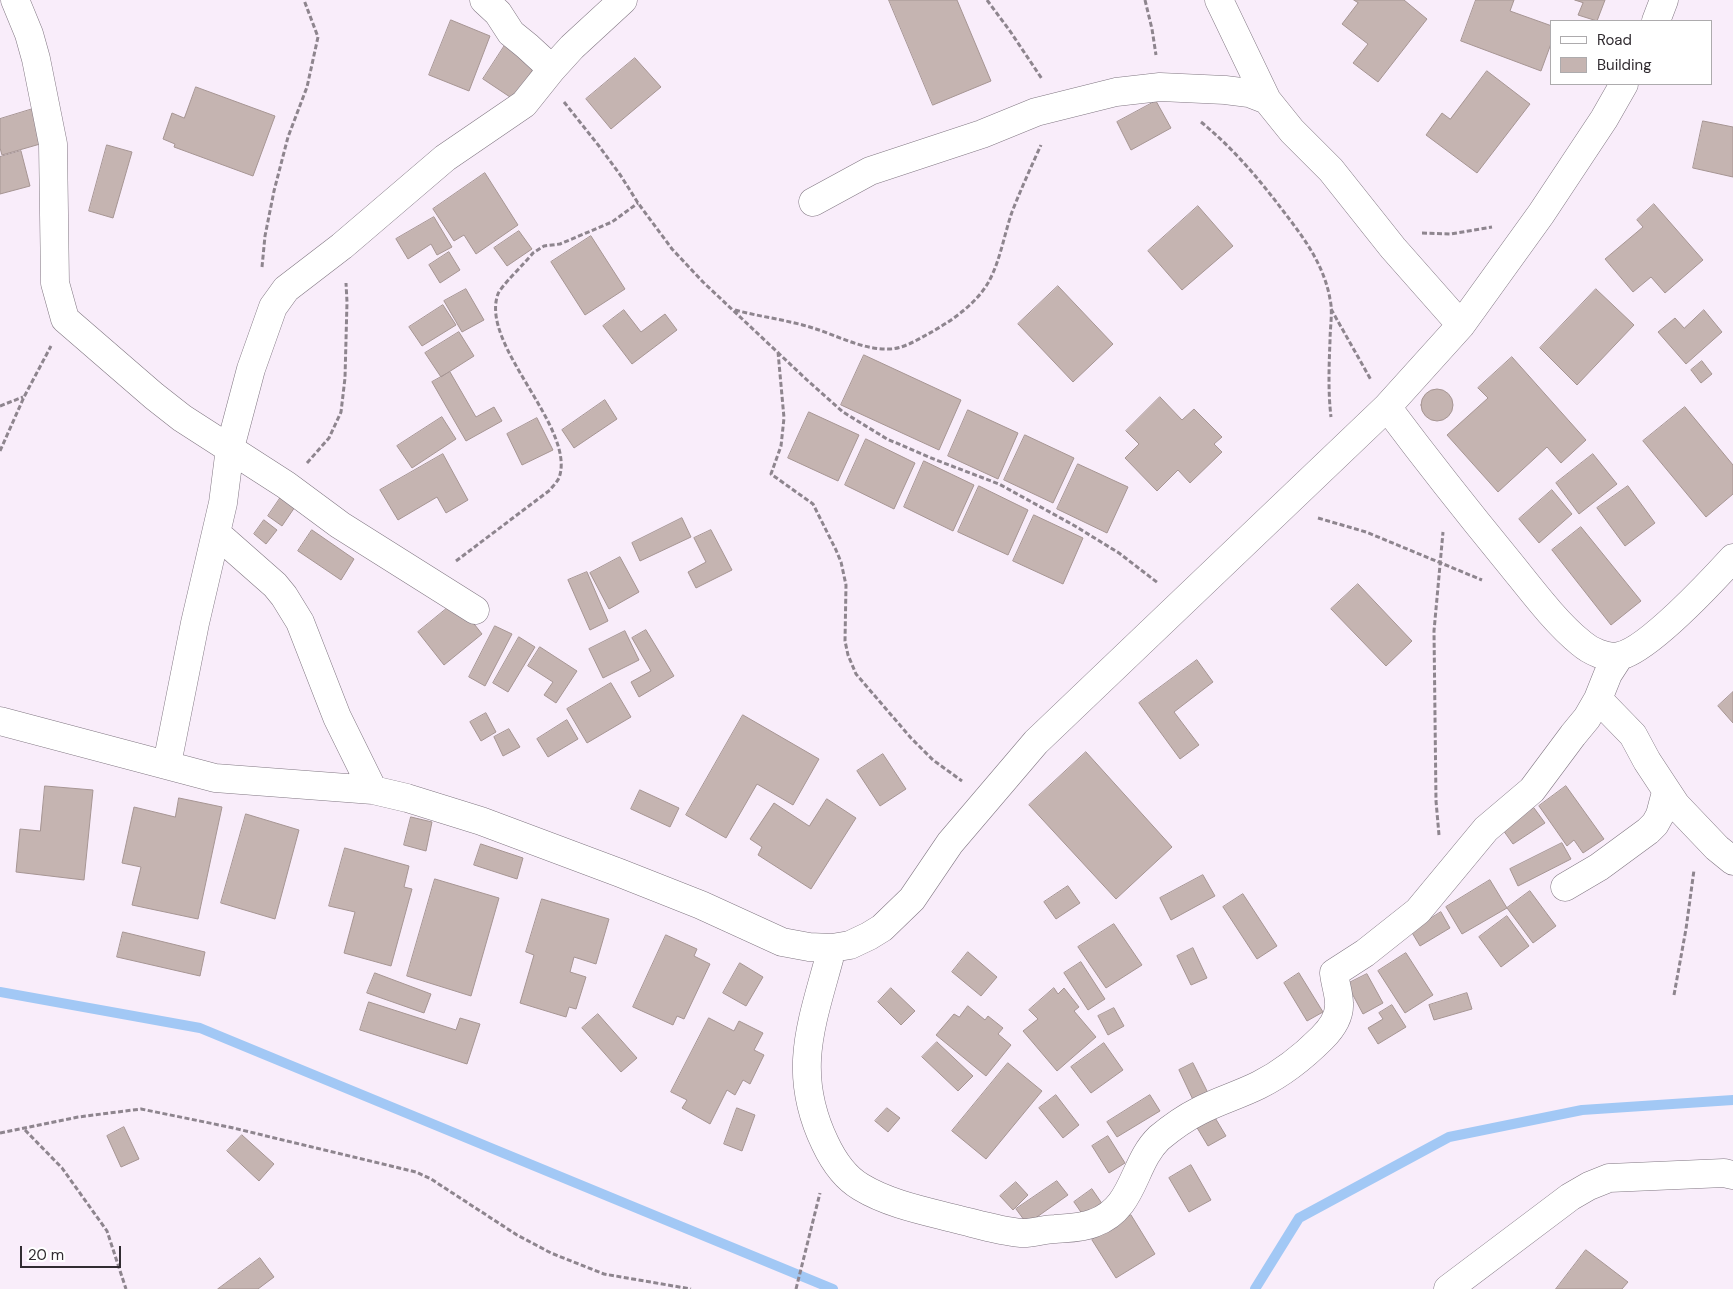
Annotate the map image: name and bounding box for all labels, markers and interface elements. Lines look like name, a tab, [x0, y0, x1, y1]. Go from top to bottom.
legend	[1550, 20, 1713, 85]
text: Road	[1597, 30, 1632, 50]
text: Building	[1597, 55, 1652, 75]
scale bar	[22, 1236, 124, 1268]
text: 20 m	[28, 1245, 64, 1265]

